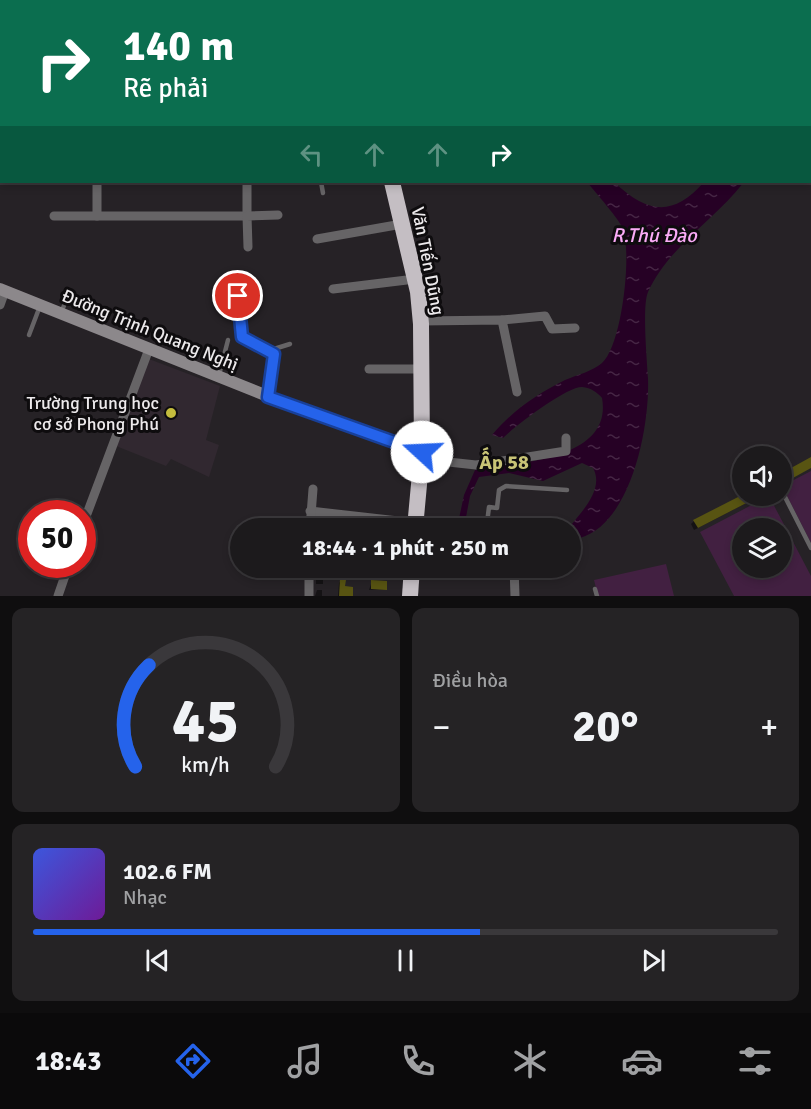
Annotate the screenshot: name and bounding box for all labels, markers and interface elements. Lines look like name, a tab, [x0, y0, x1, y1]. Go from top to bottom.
text: 140 m	[123, 21, 234, 72]
icon: right	[24, 24, 102, 102]
text: Rẽ phải	[123, 72, 208, 105]
icon: left	[295, 138, 328, 171]
icon: ahead	[358, 138, 391, 171]
icon: ahead	[421, 138, 454, 171]
icon: right	[484, 138, 517, 171]
street label: Văn Tiến Dũng	[407, 205, 449, 317]
water label: R.Thú Đào	[611, 223, 698, 248]
pin	[212, 270, 263, 321]
icon: arrive	[221, 279, 254, 312]
street label: Đường Trịnh Quang Nghị	[59, 285, 241, 375]
place label: Trường Trung học cơ sở Phong Phú	[26, 392, 159, 435]
marker: Trường Trung học cơ sở Phong Phú	[164, 406, 178, 420]
position arrow	[390, 420, 454, 484]
district label: Ấp 58	[479, 446, 529, 475]
map controls	[732, 446, 792, 578]
button: sound	[732, 446, 792, 506]
speed limit sign: 50	[18, 500, 96, 578]
button: layers	[732, 518, 792, 578]
text: 18:44 · 1 phút · 250 m	[302, 534, 509, 561]
text: Điều hòa	[433, 668, 508, 693]
text: 45	[172, 682, 239, 759]
text: 20°	[572, 699, 639, 754]
text: −	[433, 707, 450, 748]
text: +	[760, 707, 778, 748]
text: km/h	[181, 752, 230, 778]
text: 102.6 FM	[123, 858, 212, 885]
text: Nhạc	[123, 885, 167, 910]
icon: previous	[141, 944, 174, 977]
icon: pause	[389, 944, 422, 977]
icon: next	[637, 944, 670, 977]
icon: directions	[172, 1040, 214, 1082]
icon: music	[284, 1040, 326, 1082]
icon: phone	[397, 1040, 439, 1082]
icon: climate	[509, 1040, 551, 1082]
icon: car	[621, 1040, 663, 1082]
icon: filters	[734, 1040, 776, 1082]
text: 18:43	[35, 1045, 101, 1078]

